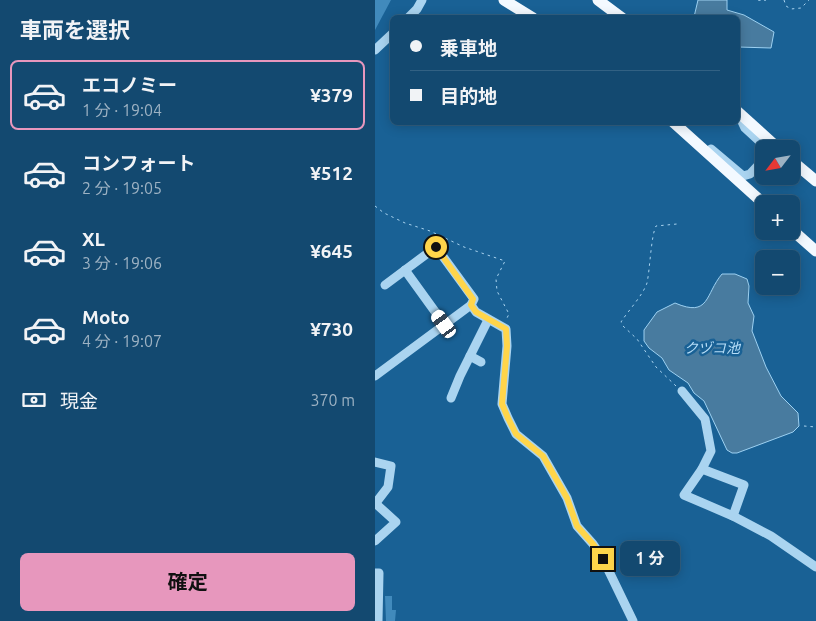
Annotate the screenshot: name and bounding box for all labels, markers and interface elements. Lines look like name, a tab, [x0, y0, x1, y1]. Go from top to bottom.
text: 車両を選択	[20, 17, 130, 42]
text: 乗車地	[440, 37, 497, 59]
icon: car	[22, 73, 67, 118]
text: エコノミー	[82, 74, 177, 96]
text: ¥379	[310, 84, 353, 106]
text: 目的地	[440, 85, 497, 107]
text: 1 分 · 19:04	[82, 101, 162, 119]
north arrow	[755, 140, 800, 185]
map controls	[755, 140, 800, 295]
icon: car	[22, 151, 67, 196]
text: コンフォート	[82, 152, 195, 174]
text: ¥512	[310, 162, 353, 184]
text: 2 分 · 19:05	[82, 179, 162, 197]
button: +	[755, 195, 800, 240]
text: XL	[82, 228, 105, 250]
icon: car	[22, 229, 67, 274]
route start	[425, 236, 447, 258]
text: ¥645	[310, 240, 353, 262]
button: −	[755, 250, 800, 295]
text: 3 分 · 19:06	[82, 254, 162, 272]
text: Moto	[82, 306, 130, 328]
icon: car	[22, 307, 67, 352]
car	[429, 307, 458, 341]
text: ¥730	[310, 318, 353, 340]
text: 4 分 · 19:07	[82, 332, 162, 350]
water label: クヅコ池	[684, 340, 742, 356]
icon: cash	[20, 386, 48, 414]
text: 現金	[60, 390, 98, 412]
text: 370 m	[310, 391, 355, 409]
callout: 1 分	[621, 542, 681, 576]
route end	[592, 548, 614, 570]
text: 1 分	[636, 549, 664, 567]
button: 確定	[20, 553, 355, 611]

